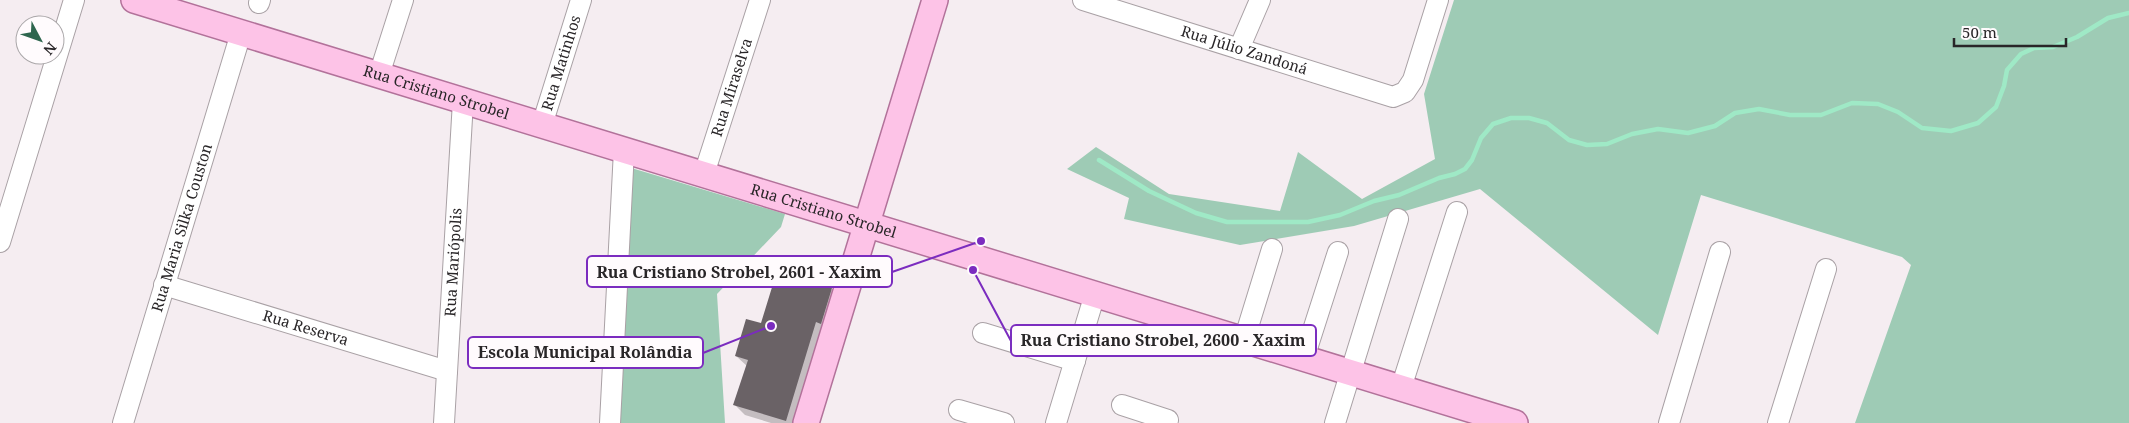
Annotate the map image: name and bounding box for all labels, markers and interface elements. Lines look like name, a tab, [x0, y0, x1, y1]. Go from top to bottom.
street label: Rua Matinhos	[536, 12, 585, 113]
north arrow	[15, 15, 65, 65]
scale bar	[1954, 15, 2066, 47]
street label: Rua Júlio Zandoná	[1179, 20, 1310, 79]
text: 50 m	[1962, 22, 1997, 42]
street label: Rua Miraselva	[706, 35, 756, 139]
text: N	[39, 38, 61, 59]
street label: Rua Cristiano Strobel	[361, 60, 512, 123]
street label: Rua Maria Silka Couston	[146, 140, 216, 314]
street label: Rua Cristiano Strobel	[748, 178, 899, 242]
street label: Rua Mariópolis	[439, 207, 466, 317]
callout: Rua Cristiano Strobel, 2601 - Xaxim	[587, 256, 892, 287]
text: Rua Cristiano Strobel, 2601 - Xaxim	[596, 261, 882, 283]
street label: Rua Reserva	[261, 305, 351, 350]
callout: Rua Cristiano Strobel, 2600 - Xaxim	[1011, 325, 1316, 356]
text: Rua Cristiano Strobel, 2600 - Xaxim	[1020, 329, 1306, 351]
callout: Escola Municipal Rolândia	[468, 337, 703, 368]
text: Escola Municipal Rolândia	[478, 341, 693, 363]

